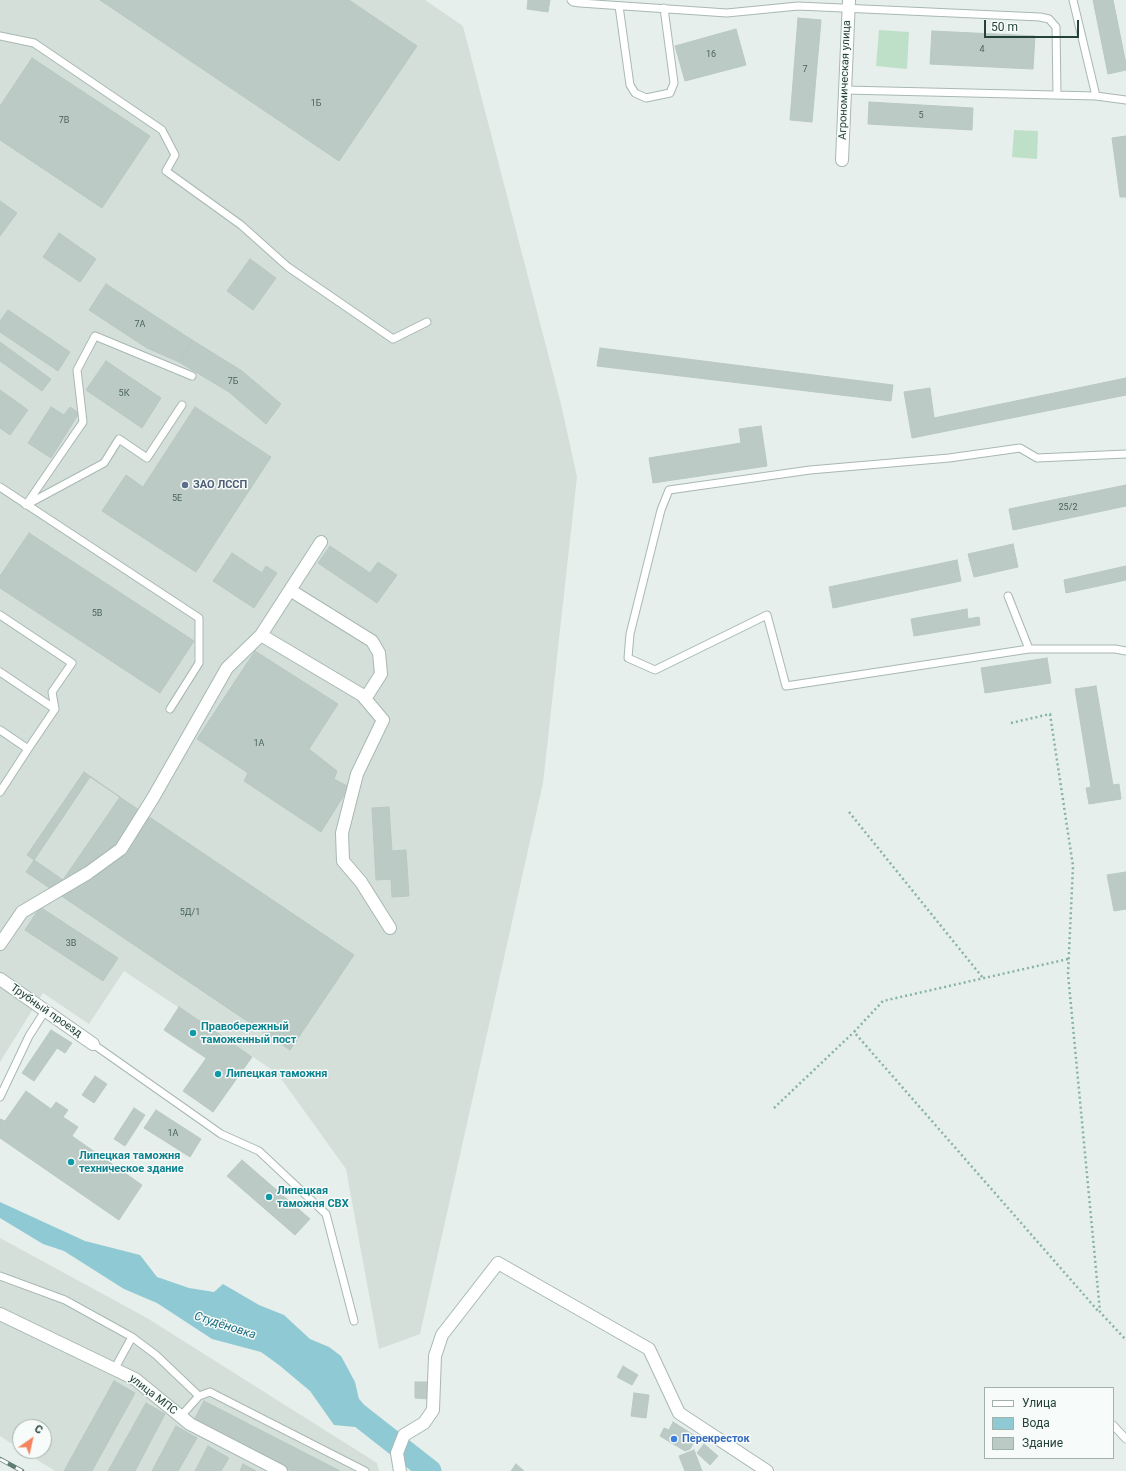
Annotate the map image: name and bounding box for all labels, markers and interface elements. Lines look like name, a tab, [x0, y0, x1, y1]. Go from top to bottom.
scale bar	[986, 12, 1081, 38]
street label: Агрономическая улица	[836, 20, 854, 140]
text: 50 m	[991, 20, 1018, 34]
house number: 4	[979, 45, 985, 55]
house number: 16	[706, 50, 716, 60]
house number: 7	[802, 65, 808, 75]
house number: 1Б	[311, 99, 321, 109]
house number: 5	[918, 111, 924, 121]
house number: 7В	[59, 116, 69, 126]
house number: 7А	[135, 320, 145, 330]
house number: 7Б	[228, 377, 238, 387]
house number: 5К	[119, 389, 129, 399]
place label: ЗАО ЛССП	[193, 478, 247, 492]
marker: ЗАО ЛССП	[180, 480, 190, 490]
house number: 5Е	[172, 494, 182, 504]
house number: 25/2	[1059, 503, 1077, 513]
house number: 5В	[92, 609, 102, 619]
house number: 1А	[254, 739, 264, 749]
house number: 5Д/1	[180, 908, 200, 918]
house number: 3В	[66, 939, 76, 949]
street label: Трубный проезд	[8, 981, 84, 1041]
place label: Правобережный таможенный пост	[201, 1020, 296, 1046]
marker: Правобережный таможенный пост	[188, 1028, 198, 1038]
place label: Липецкая таможня	[226, 1067, 328, 1081]
marker: Липецкая таможня	[213, 1069, 223, 1079]
house number: 1А	[168, 1129, 178, 1139]
place label: Липецкая таможня техническое здание	[79, 1149, 184, 1175]
marker: Липецкая таможня техническое здание	[66, 1157, 76, 1167]
place label: Липецкая таможня СВХ	[277, 1184, 349, 1210]
marker: Липецкая таможня СВХ	[264, 1192, 274, 1202]
water label: Студёновка	[192, 1309, 258, 1343]
street label: улица МПС	[126, 1372, 180, 1418]
legend	[984, 1387, 1114, 1459]
text: Улица	[1022, 1396, 1057, 1410]
text: Вода	[1022, 1416, 1050, 1430]
north arrow	[12, 1419, 52, 1459]
text: С	[32, 1422, 45, 1437]
place label: Перекресток	[682, 1432, 750, 1446]
marker: Перекресток	[669, 1434, 679, 1444]
text: Здание	[1022, 1436, 1063, 1450]

